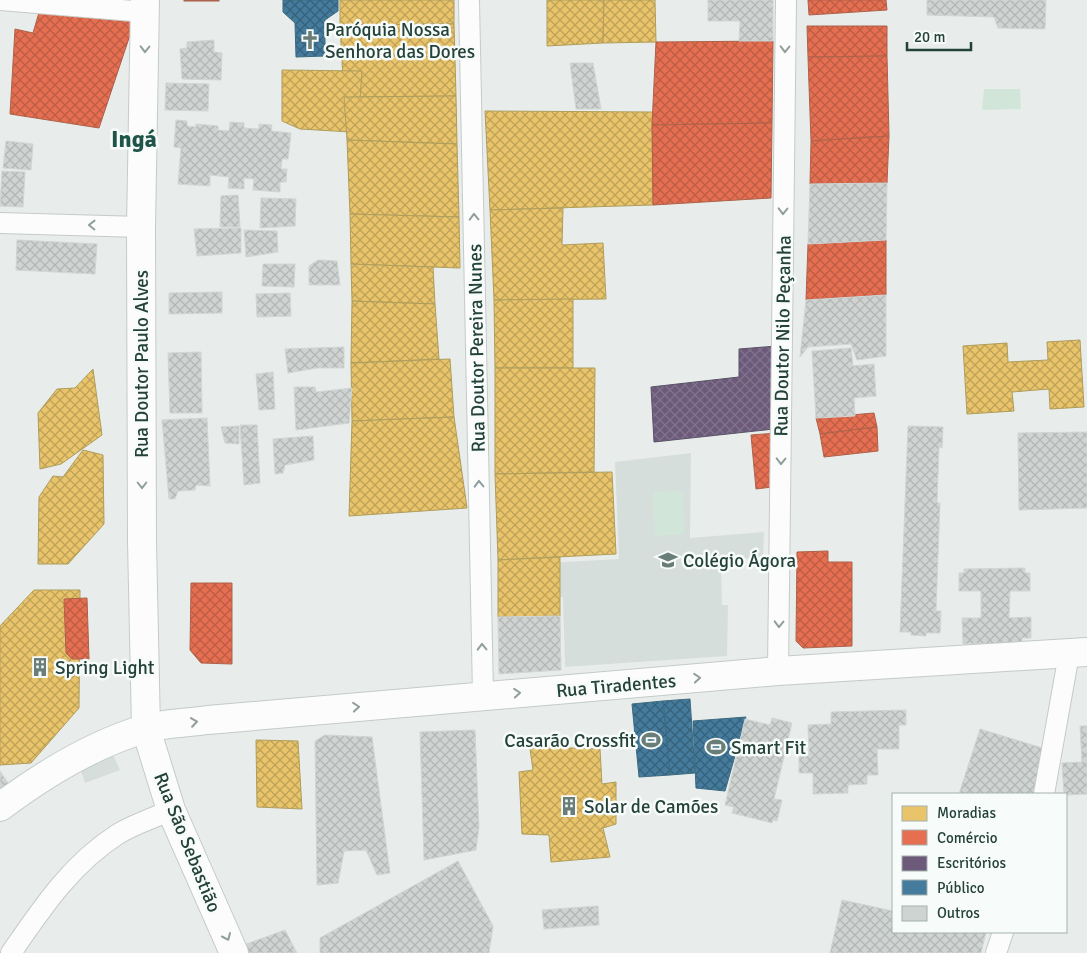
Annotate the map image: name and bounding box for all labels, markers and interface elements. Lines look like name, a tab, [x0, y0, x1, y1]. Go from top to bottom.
place label: Paróquia Nossa Senhora das Dores	[325, 18, 475, 64]
scale bar	[907, 20, 971, 52]
text: 20 m	[914, 28, 945, 46]
church icon: Paróquia Nossa Senhora das Dores	[299, 29, 321, 51]
one-way arrow	[139, 45, 150, 53]
one-way arrow	[780, 45, 790, 53]
district label: Ingá	[111, 124, 157, 154]
one-way arrow	[778, 208, 788, 215]
one-way arrow	[469, 213, 479, 220]
one-way arrow	[88, 220, 96, 231]
street label: Rua Doutor Nilo Peçanha	[769, 235, 797, 437]
street label: Rua Doutor Pereira Nunes	[463, 244, 491, 452]
street label: Rua Doutor Paulo Alves	[130, 270, 154, 458]
one-way arrow	[775, 457, 786, 465]
one-way arrow	[474, 480, 484, 488]
one-way arrow	[137, 482, 147, 490]
school or university icon: Colégio Ágora	[657, 549, 679, 571]
place label: Colégio Ágora	[683, 549, 796, 573]
one-way arrow	[774, 620, 784, 628]
one-way arrow	[477, 642, 488, 650]
building icon: Spring Light	[29, 656, 51, 678]
place label: Spring Light	[55, 656, 155, 680]
street label: Rua Tiradentes	[555, 669, 677, 703]
one-way arrow	[693, 673, 701, 684]
one-way arrow	[514, 687, 522, 698]
one-way arrow	[352, 702, 360, 713]
one-way arrow	[190, 717, 198, 728]
place label: Casarão Crossfit	[504, 729, 636, 753]
sports icon: Casarão Crossfit	[640, 729, 662, 751]
sports icon: Smart Fit	[705, 736, 727, 758]
place label: Smart Fit	[731, 736, 807, 760]
street label: Rua São Sebastião	[148, 769, 226, 916]
legend	[892, 793, 1067, 933]
building icon: Solar de Camões	[558, 795, 580, 817]
place label: Solar de Camões	[584, 795, 718, 819]
text: Moradias	[937, 804, 996, 822]
text: Comércio	[937, 829, 998, 847]
text: Escritórios	[937, 854, 1006, 872]
text: Público	[937, 879, 985, 897]
text: Outros	[937, 904, 980, 922]
one-way arrow	[220, 932, 231, 941]

